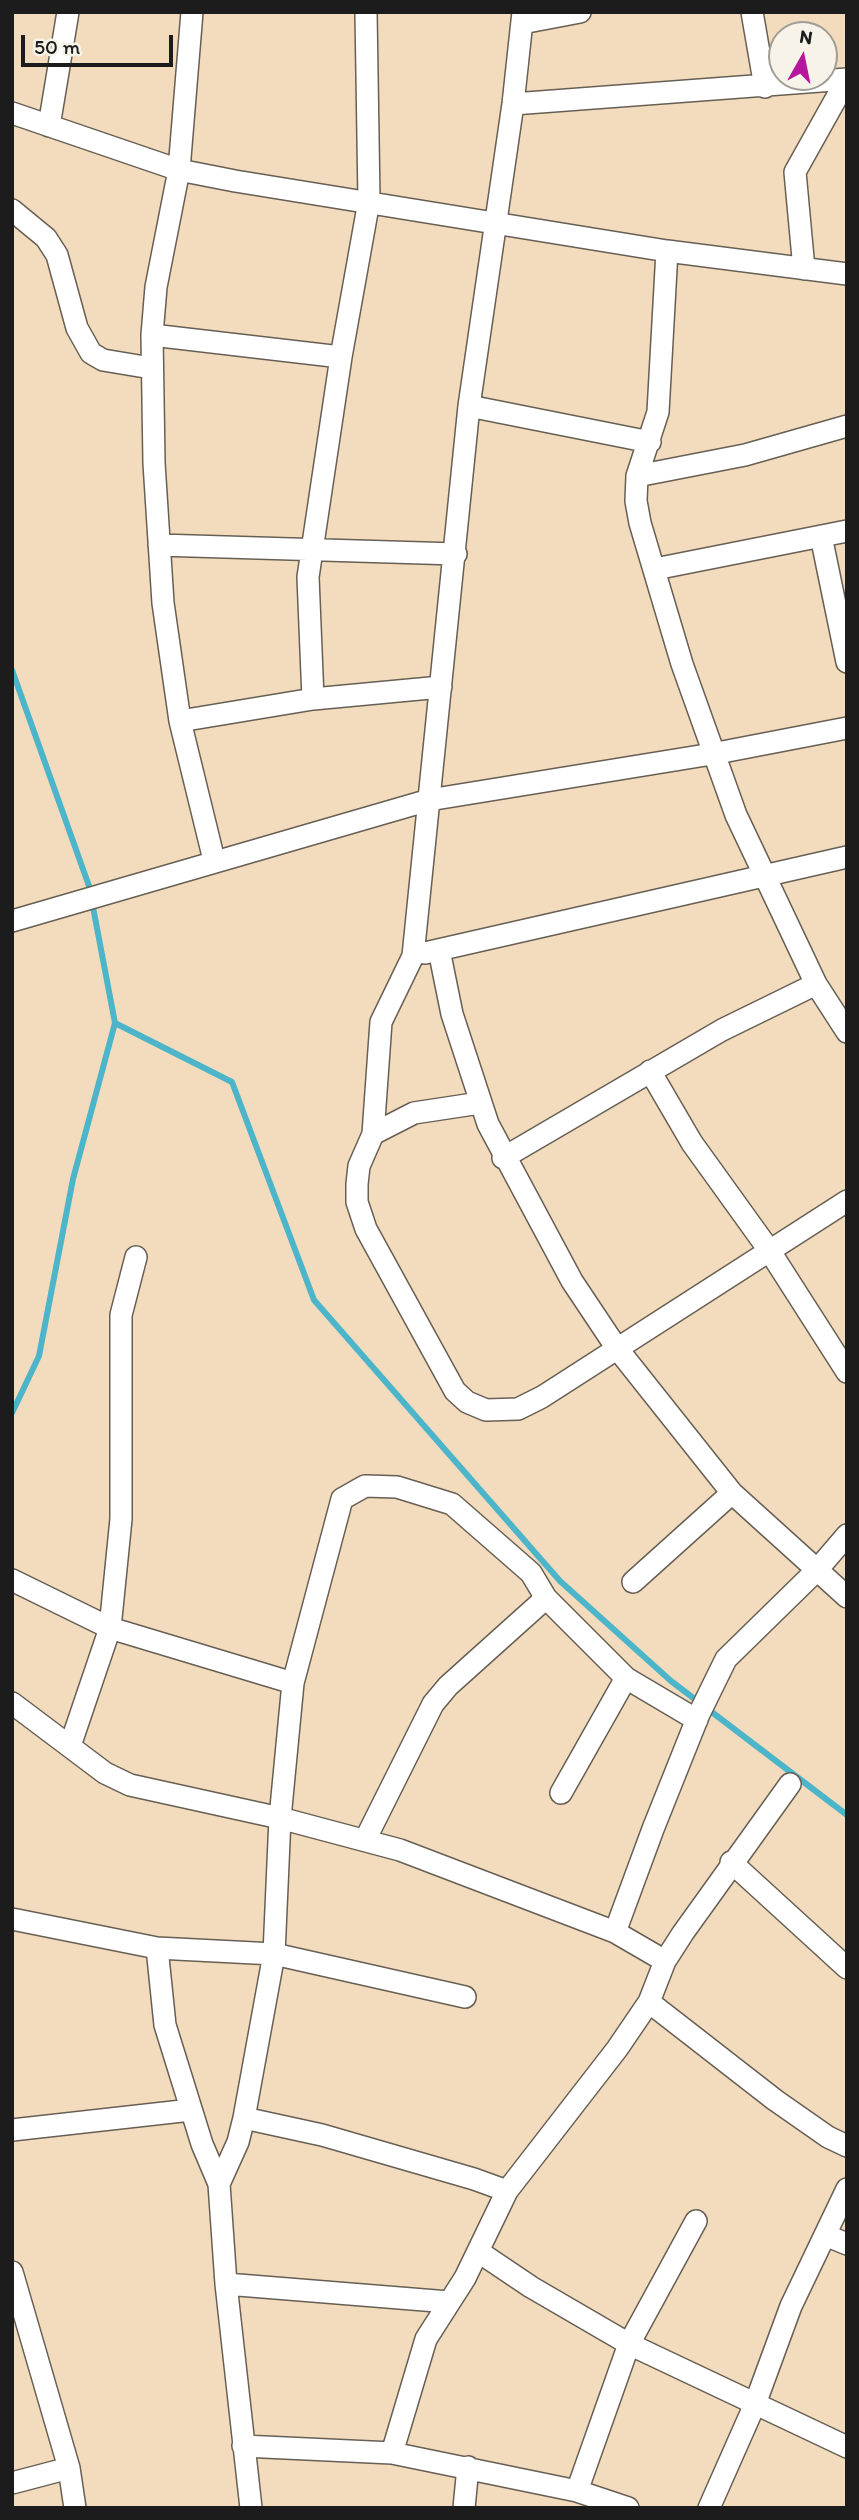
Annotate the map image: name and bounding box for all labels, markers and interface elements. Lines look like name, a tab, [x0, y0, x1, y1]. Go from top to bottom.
scale bar	[24, 21, 177, 65]
north arrow	[768, 21, 838, 91]
text: N	[798, 24, 814, 49]
text: 50 m	[34, 34, 80, 59]

